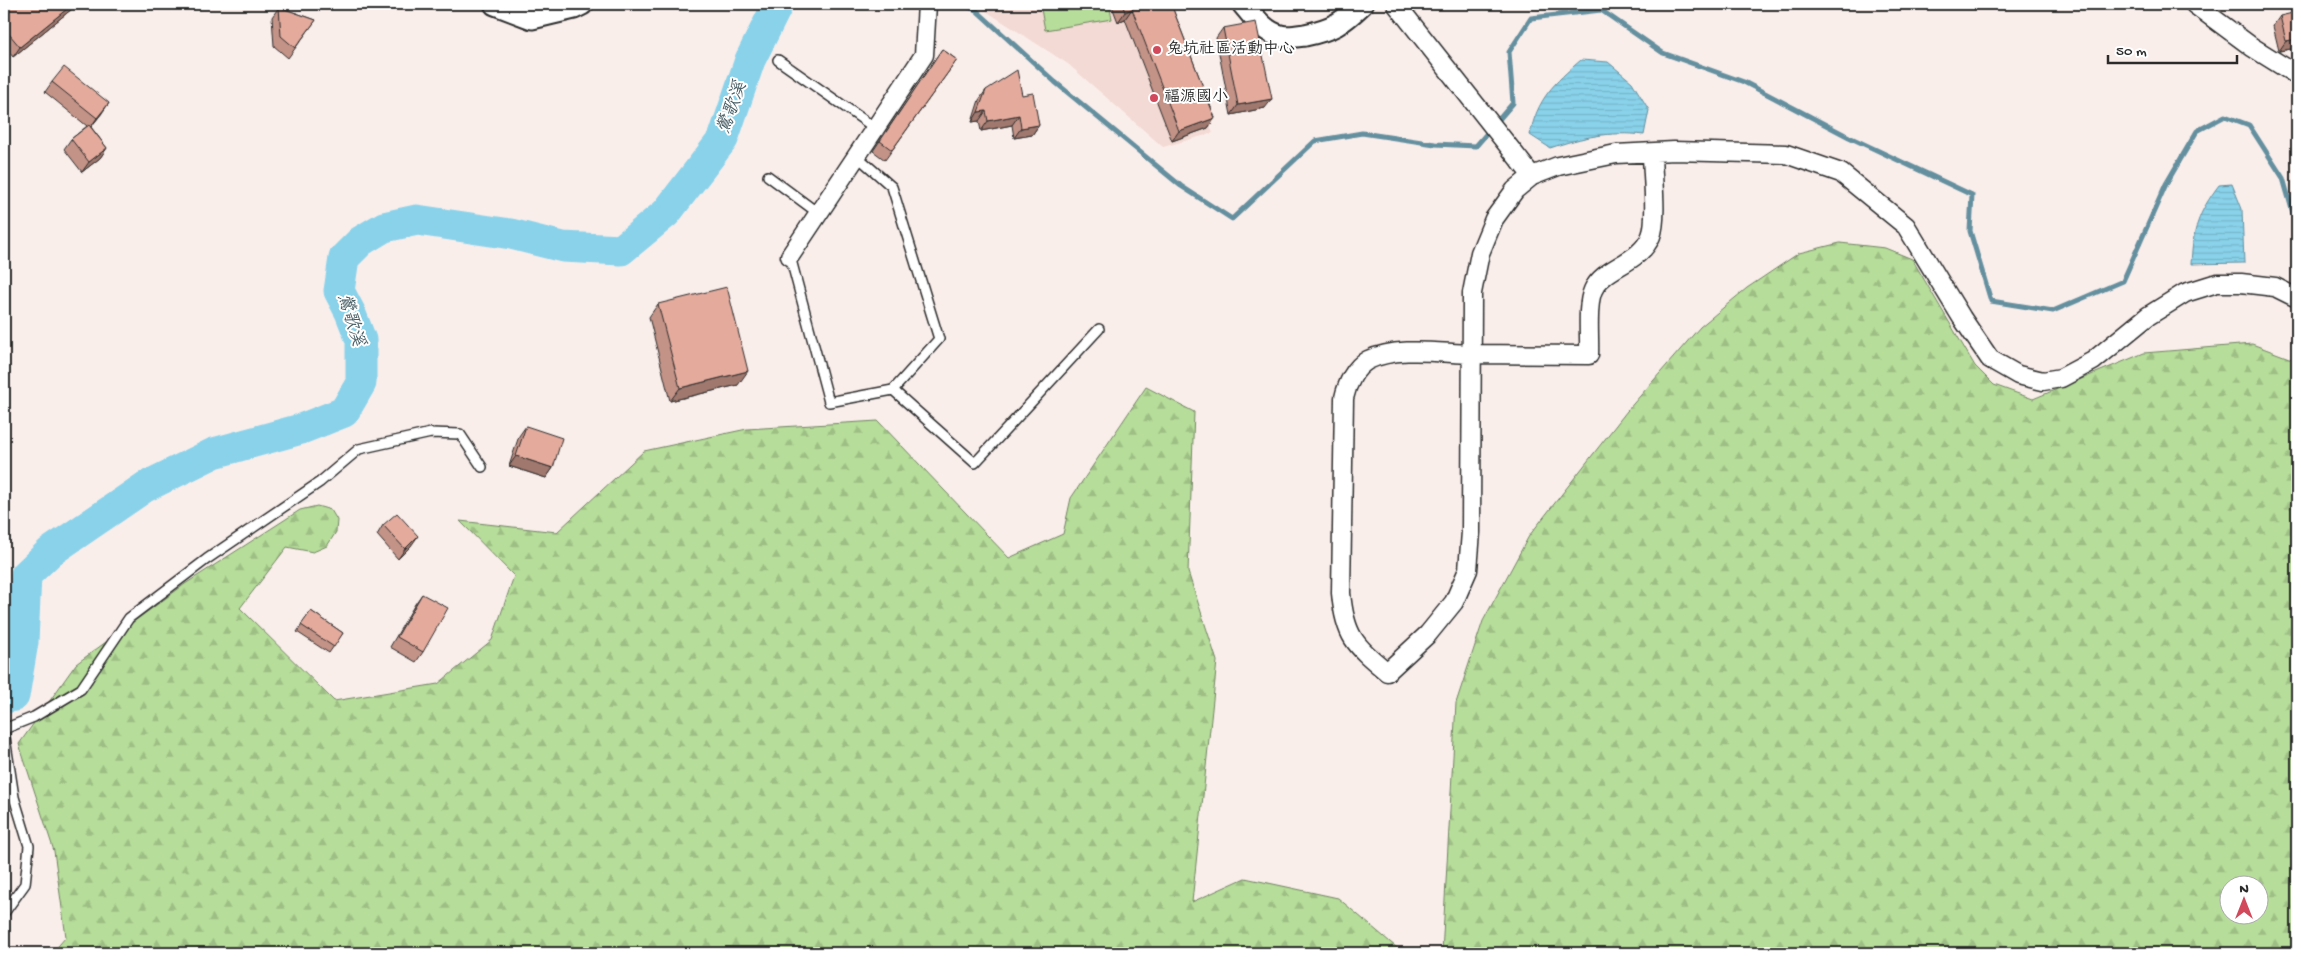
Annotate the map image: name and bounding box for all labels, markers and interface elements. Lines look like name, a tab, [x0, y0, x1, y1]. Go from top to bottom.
scale bar	[2108, 32, 2237, 64]
place label: 兔坑社區活動中心	[1167, 39, 1295, 60]
text: 50 m	[2116, 43, 2147, 61]
marker: 兔坑社區活動中心	[1151, 44, 1163, 56]
water label: 鶯歌溪	[713, 78, 752, 137]
place label: 福源國小	[1164, 88, 1228, 108]
marker: 福源國小	[1148, 92, 1160, 104]
water label: 鶯歌溪	[332, 291, 369, 350]
north arrow	[2218, 874, 2268, 924]
text: N	[2239, 881, 2249, 898]

